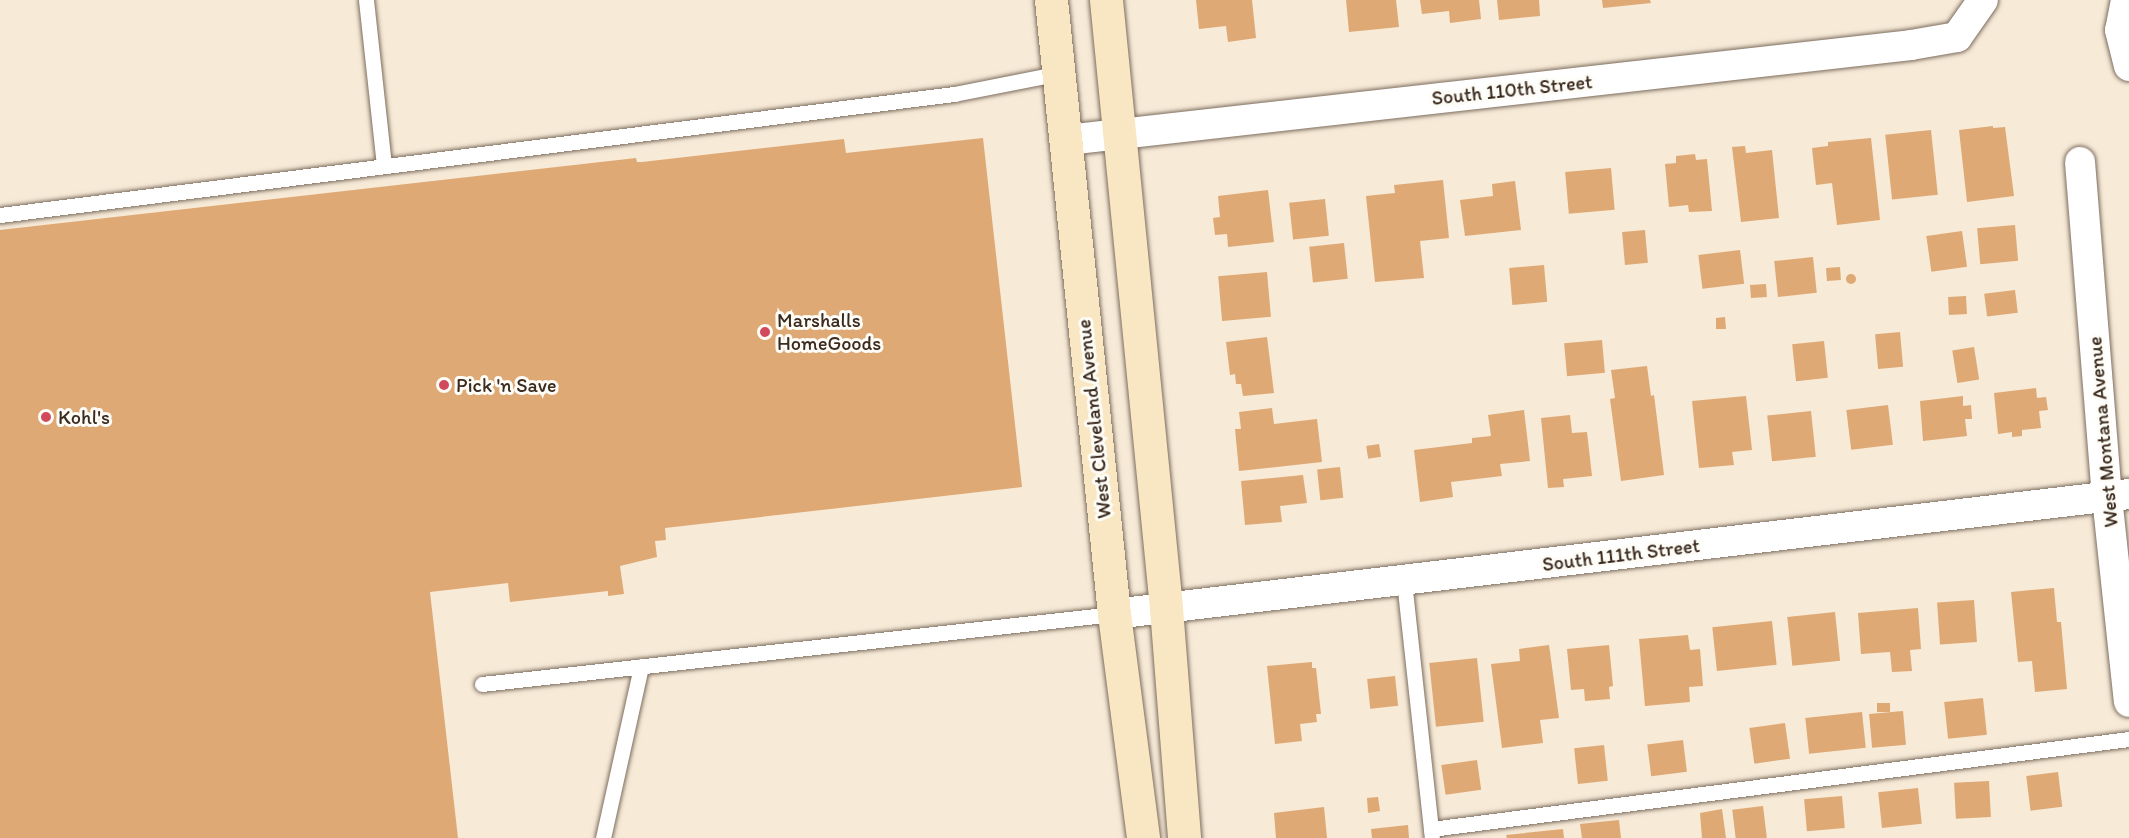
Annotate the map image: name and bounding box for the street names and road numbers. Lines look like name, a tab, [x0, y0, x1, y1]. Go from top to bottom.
street label: South 110th Street	[1431, 70, 1593, 110]
street label: West Cleveland Avenue	[1072, 319, 1116, 519]
street label: West Montana Avenue	[2083, 336, 2123, 528]
street label: South 111th Street	[1541, 533, 1701, 577]

